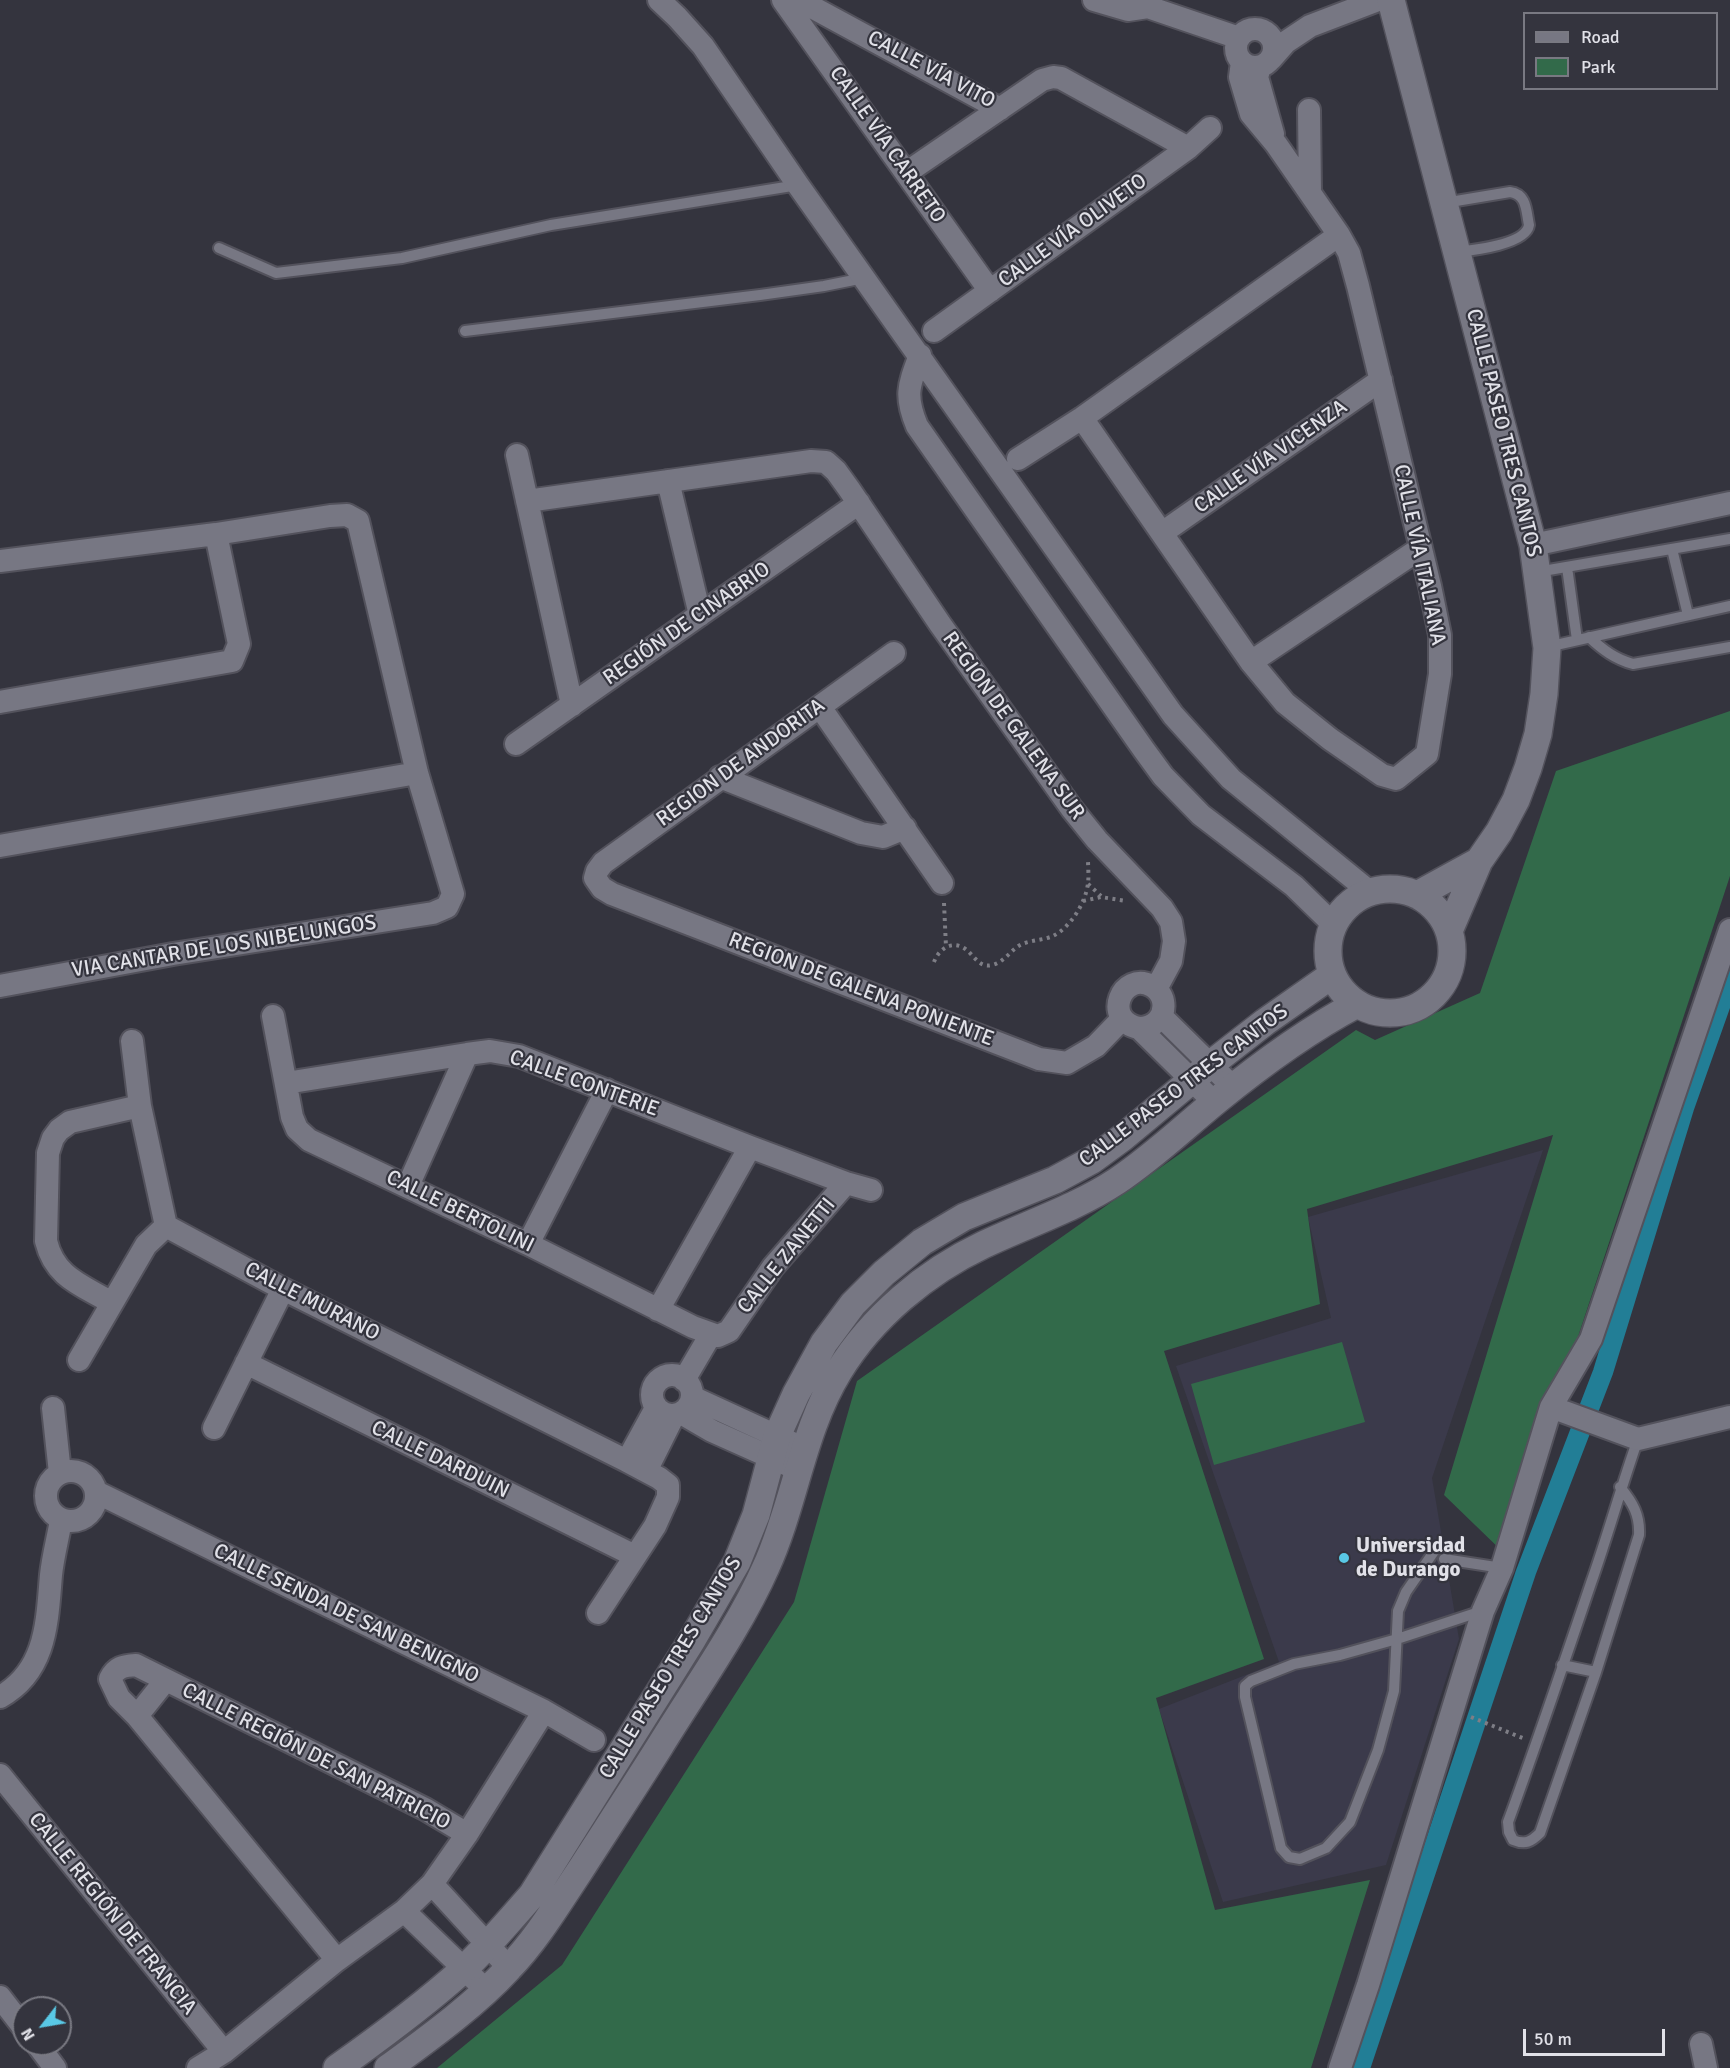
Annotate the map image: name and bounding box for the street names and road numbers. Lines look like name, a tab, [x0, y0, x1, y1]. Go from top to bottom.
street label: CALLE VÍA VITO	[863, 26, 999, 114]
street label: CALLE VÍA CARRETO	[824, 62, 950, 228]
street label: CALLE VÍA OLIVETO	[994, 169, 1152, 293]
street label: CALLE PASEO TRES CANTOS	[1460, 306, 1546, 560]
street label: CALLE VÍA VICENZA	[1190, 395, 1352, 519]
street label: CALLE VÍA ITALIANA	[1388, 462, 1450, 648]
street label: REGIÓN DE CINABRIO	[599, 557, 775, 691]
street label: REGION DE GALENA SUR	[936, 627, 1090, 825]
street label: REGION DE ANDORITA	[652, 693, 830, 833]
street label: VIA CANTAR DE LOS NIBELUNGOS	[70, 910, 378, 984]
street label: REGION DE GALENA PONIENTE	[725, 928, 997, 1052]
street label: CALLE PASEO TRES CANTOS	[1075, 999, 1293, 1173]
street label: CALLE CONTERIE	[506, 1045, 662, 1123]
street label: CALLE BERTOLINI	[382, 1165, 538, 1259]
street label: CALLE ZANETTI	[733, 1193, 841, 1319]
street label: CALLE MURANO	[240, 1257, 384, 1347]
street label: CALLE DARDUIN	[367, 1416, 513, 1504]
street label: CALLE SENDA DE SAN BENIGNO	[209, 1539, 483, 1689]
street label: CALLE PASEO TRES CANTOS	[595, 1552, 747, 1784]
street label: CALLE REGIÓN DE SAN PATRICIO	[178, 1678, 454, 1836]
street label: CALLE REGIÓN DE FRANCIA	[23, 1808, 201, 2020]

